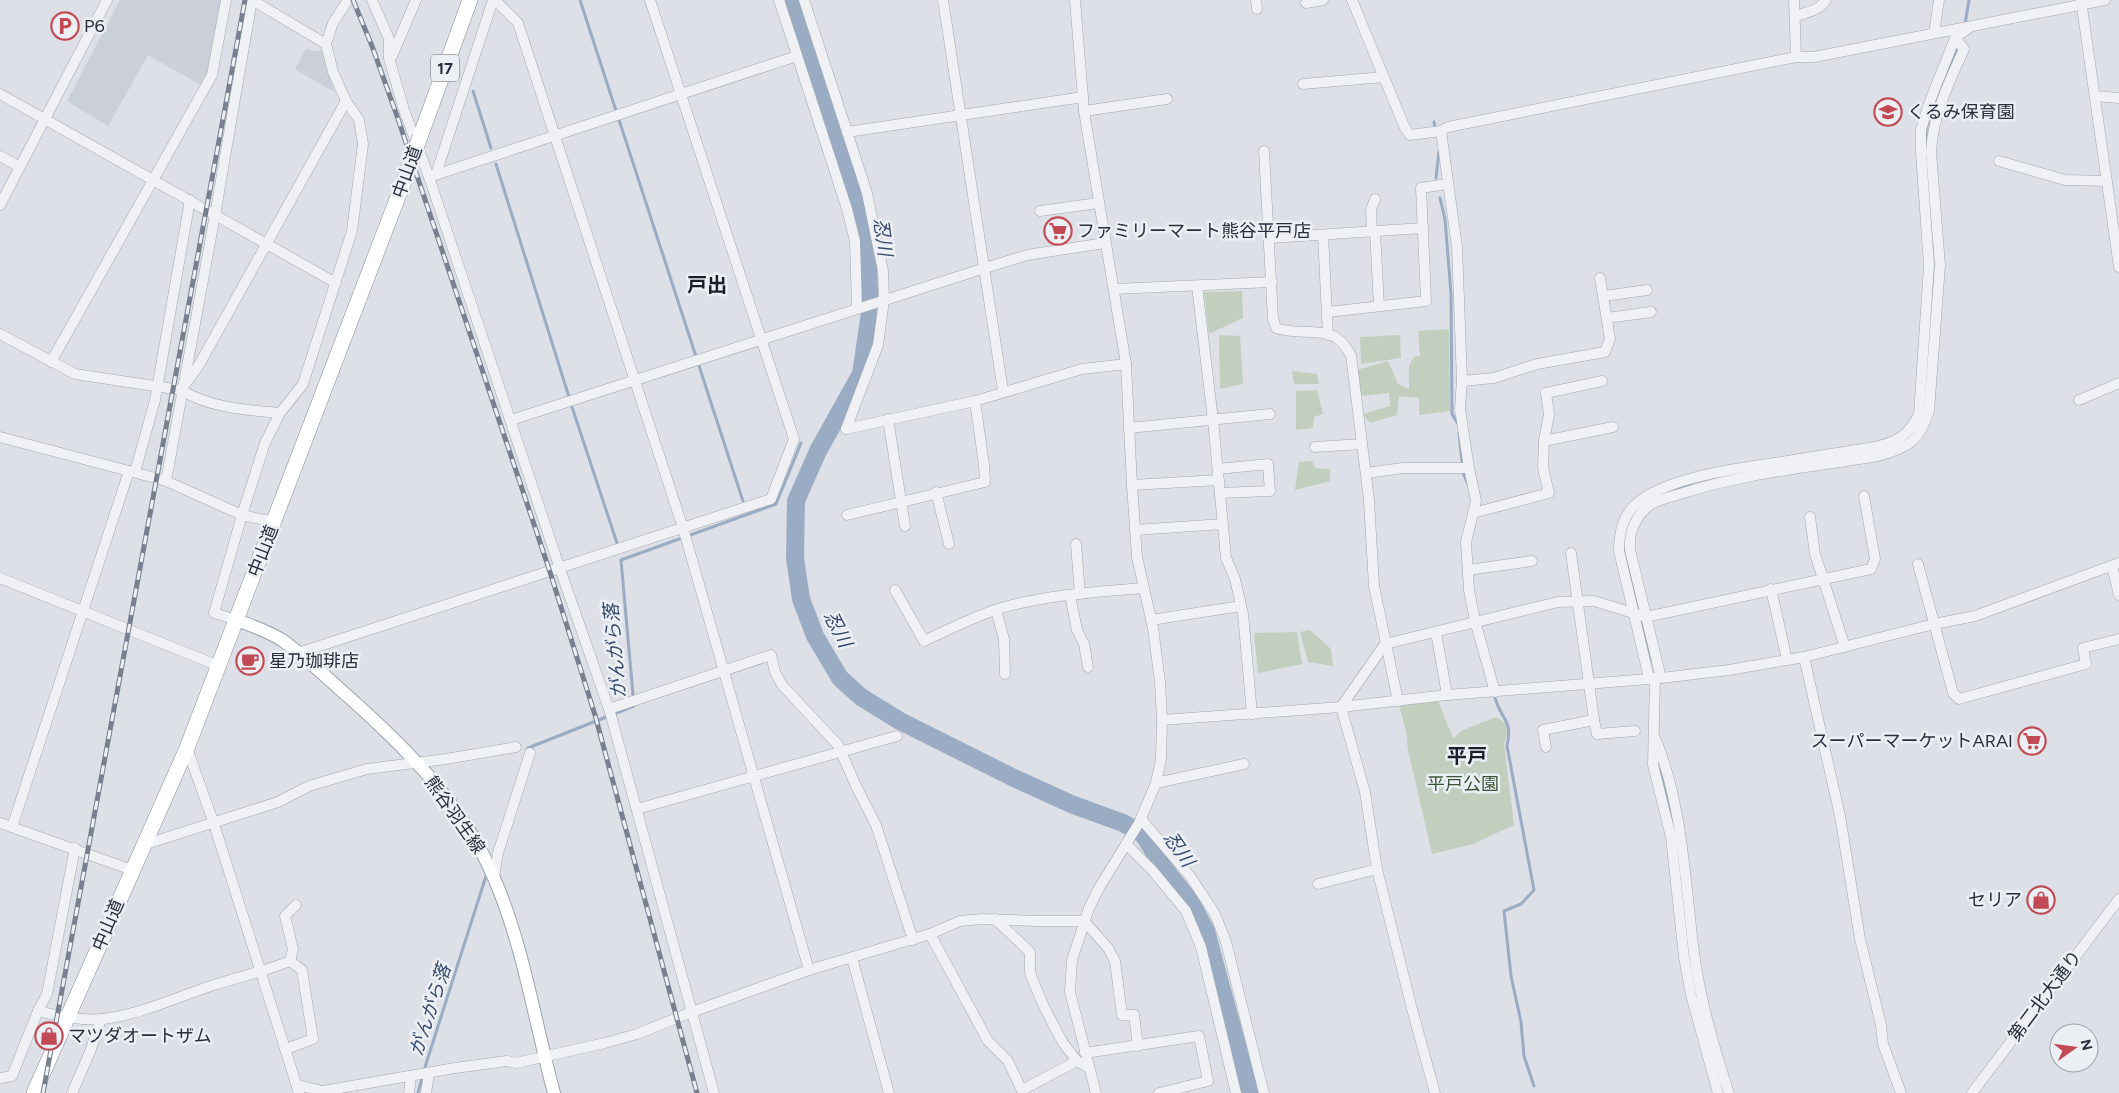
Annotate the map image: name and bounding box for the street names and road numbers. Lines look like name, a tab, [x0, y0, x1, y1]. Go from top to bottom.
road number: 17	[431, 54, 459, 82]
street label: 中山道	[387, 143, 427, 201]
street label: 中山道	[243, 522, 283, 580]
street label: 熊谷羽生線	[420, 772, 490, 858]
street label: 中山道	[87, 896, 129, 954]
street label: 第二北大通り	[2004, 946, 2086, 1046]

